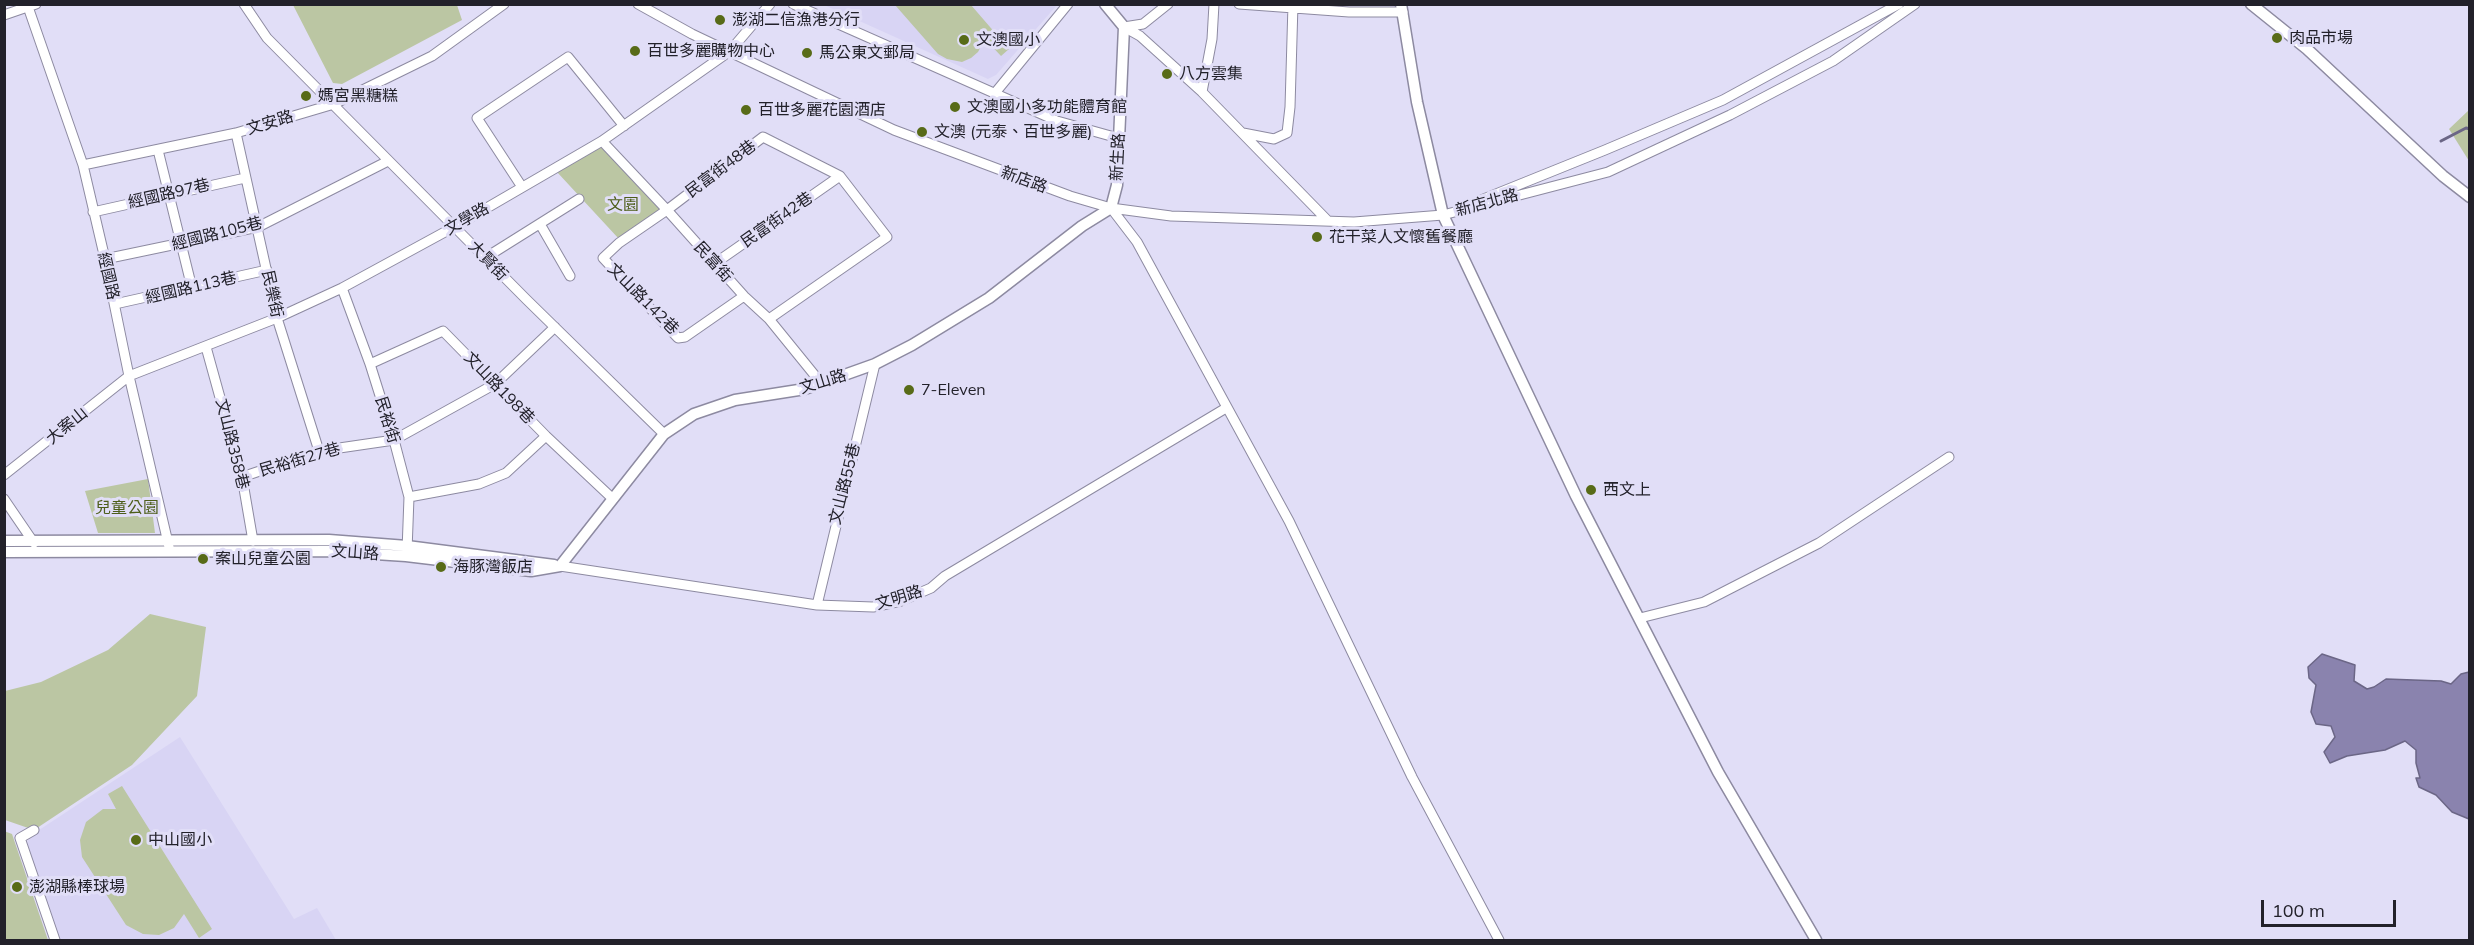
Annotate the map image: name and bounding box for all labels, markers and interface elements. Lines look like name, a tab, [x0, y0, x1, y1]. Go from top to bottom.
place label: 澎湖二信漁港分行	[732, 10, 860, 30]
marker: 澎湖二信漁港分行	[713, 13, 727, 27]
place label: 肉品市場	[2289, 28, 2353, 48]
place label: 文澳國小	[976, 30, 1040, 50]
marker: 肉品市場	[2270, 31, 2284, 45]
marker: 文澳國小	[957, 33, 971, 47]
place label: 百世多麗購物中心	[647, 41, 775, 61]
place label: 馬公東文郵局	[819, 43, 915, 63]
marker: 百世多麗購物中心	[628, 44, 642, 58]
marker: 馬公東文郵局	[800, 46, 814, 60]
place label: 八方雲集	[1179, 64, 1243, 84]
marker: 八方雲集	[1160, 67, 1174, 81]
place label: 媽宮黑糖糕	[318, 86, 398, 106]
marker: 媽宮黑糖糕	[299, 89, 313, 103]
place label: 文澳國小多功能體育館	[967, 97, 1127, 117]
place label: 百世多麗花園酒店	[758, 100, 886, 120]
marker: 文澳國小多功能體育館	[948, 100, 962, 114]
marker: 百世多麗花園酒店	[739, 103, 753, 117]
street label: 文安路	[244, 107, 296, 139]
place label: 文澳 (元泰、百世多麗)	[934, 122, 1092, 142]
marker: 文澳 (元泰、百世多麗)	[915, 125, 929, 139]
street label: 新生路	[1107, 133, 1129, 181]
street label: 民富街48巷	[682, 136, 760, 202]
street label: 新店路	[998, 163, 1050, 197]
street label: 經國路97巷	[126, 175, 212, 213]
street label: 新店北路	[1454, 185, 1520, 221]
street label: 民富街42巷	[737, 188, 817, 252]
park label: 文園	[607, 195, 639, 215]
street label: 文學路	[441, 199, 493, 239]
street label: 經國路105巷	[170, 213, 264, 255]
place label: 花干菜人文懷舊餐廳	[1329, 227, 1473, 247]
marker: 花干菜人文懷舊餐廳	[1310, 230, 1324, 244]
street label: 大賢街	[464, 237, 512, 285]
street label: 民富街	[690, 238, 736, 286]
street label: 經國路	[93, 250, 123, 302]
street label: 文山路142巷	[603, 259, 683, 339]
street label: 經國路113巷	[144, 268, 238, 308]
street label: 民樂街	[258, 269, 286, 319]
street label: 文山路198巷	[460, 348, 538, 428]
street label: 文山路	[797, 366, 849, 398]
place label: 7-Eleven	[921, 380, 986, 400]
marker: 7-Eleven	[902, 383, 916, 397]
street label: 民裕街	[371, 394, 403, 446]
street label: 文山路358巷	[211, 397, 253, 491]
street label: 大案山	[42, 403, 92, 449]
street label: 民裕街27巷	[257, 439, 343, 481]
street label: 文山路55巷	[826, 441, 864, 527]
place label: 西文上	[1603, 480, 1651, 500]
marker: 西文上	[1584, 483, 1598, 497]
park label: 兒童公園	[95, 498, 159, 518]
street label: 文山路	[330, 542, 380, 564]
place label: 案山兒童公園	[215, 549, 311, 569]
marker: 案山兒童公園	[196, 552, 210, 566]
place label: 海豚灣飯店	[453, 557, 533, 577]
marker: 海豚灣飯店	[434, 560, 448, 574]
street label: 文明路	[873, 582, 925, 614]
place label: 中山國小	[148, 830, 212, 850]
marker: 中山國小	[129, 833, 143, 847]
place label: 澎湖縣棒球場	[29, 877, 125, 897]
marker: 澎湖縣棒球場	[10, 880, 24, 894]
scale bar	[2264, 888, 2399, 926]
text: 100 m	[2272, 899, 2325, 922]

